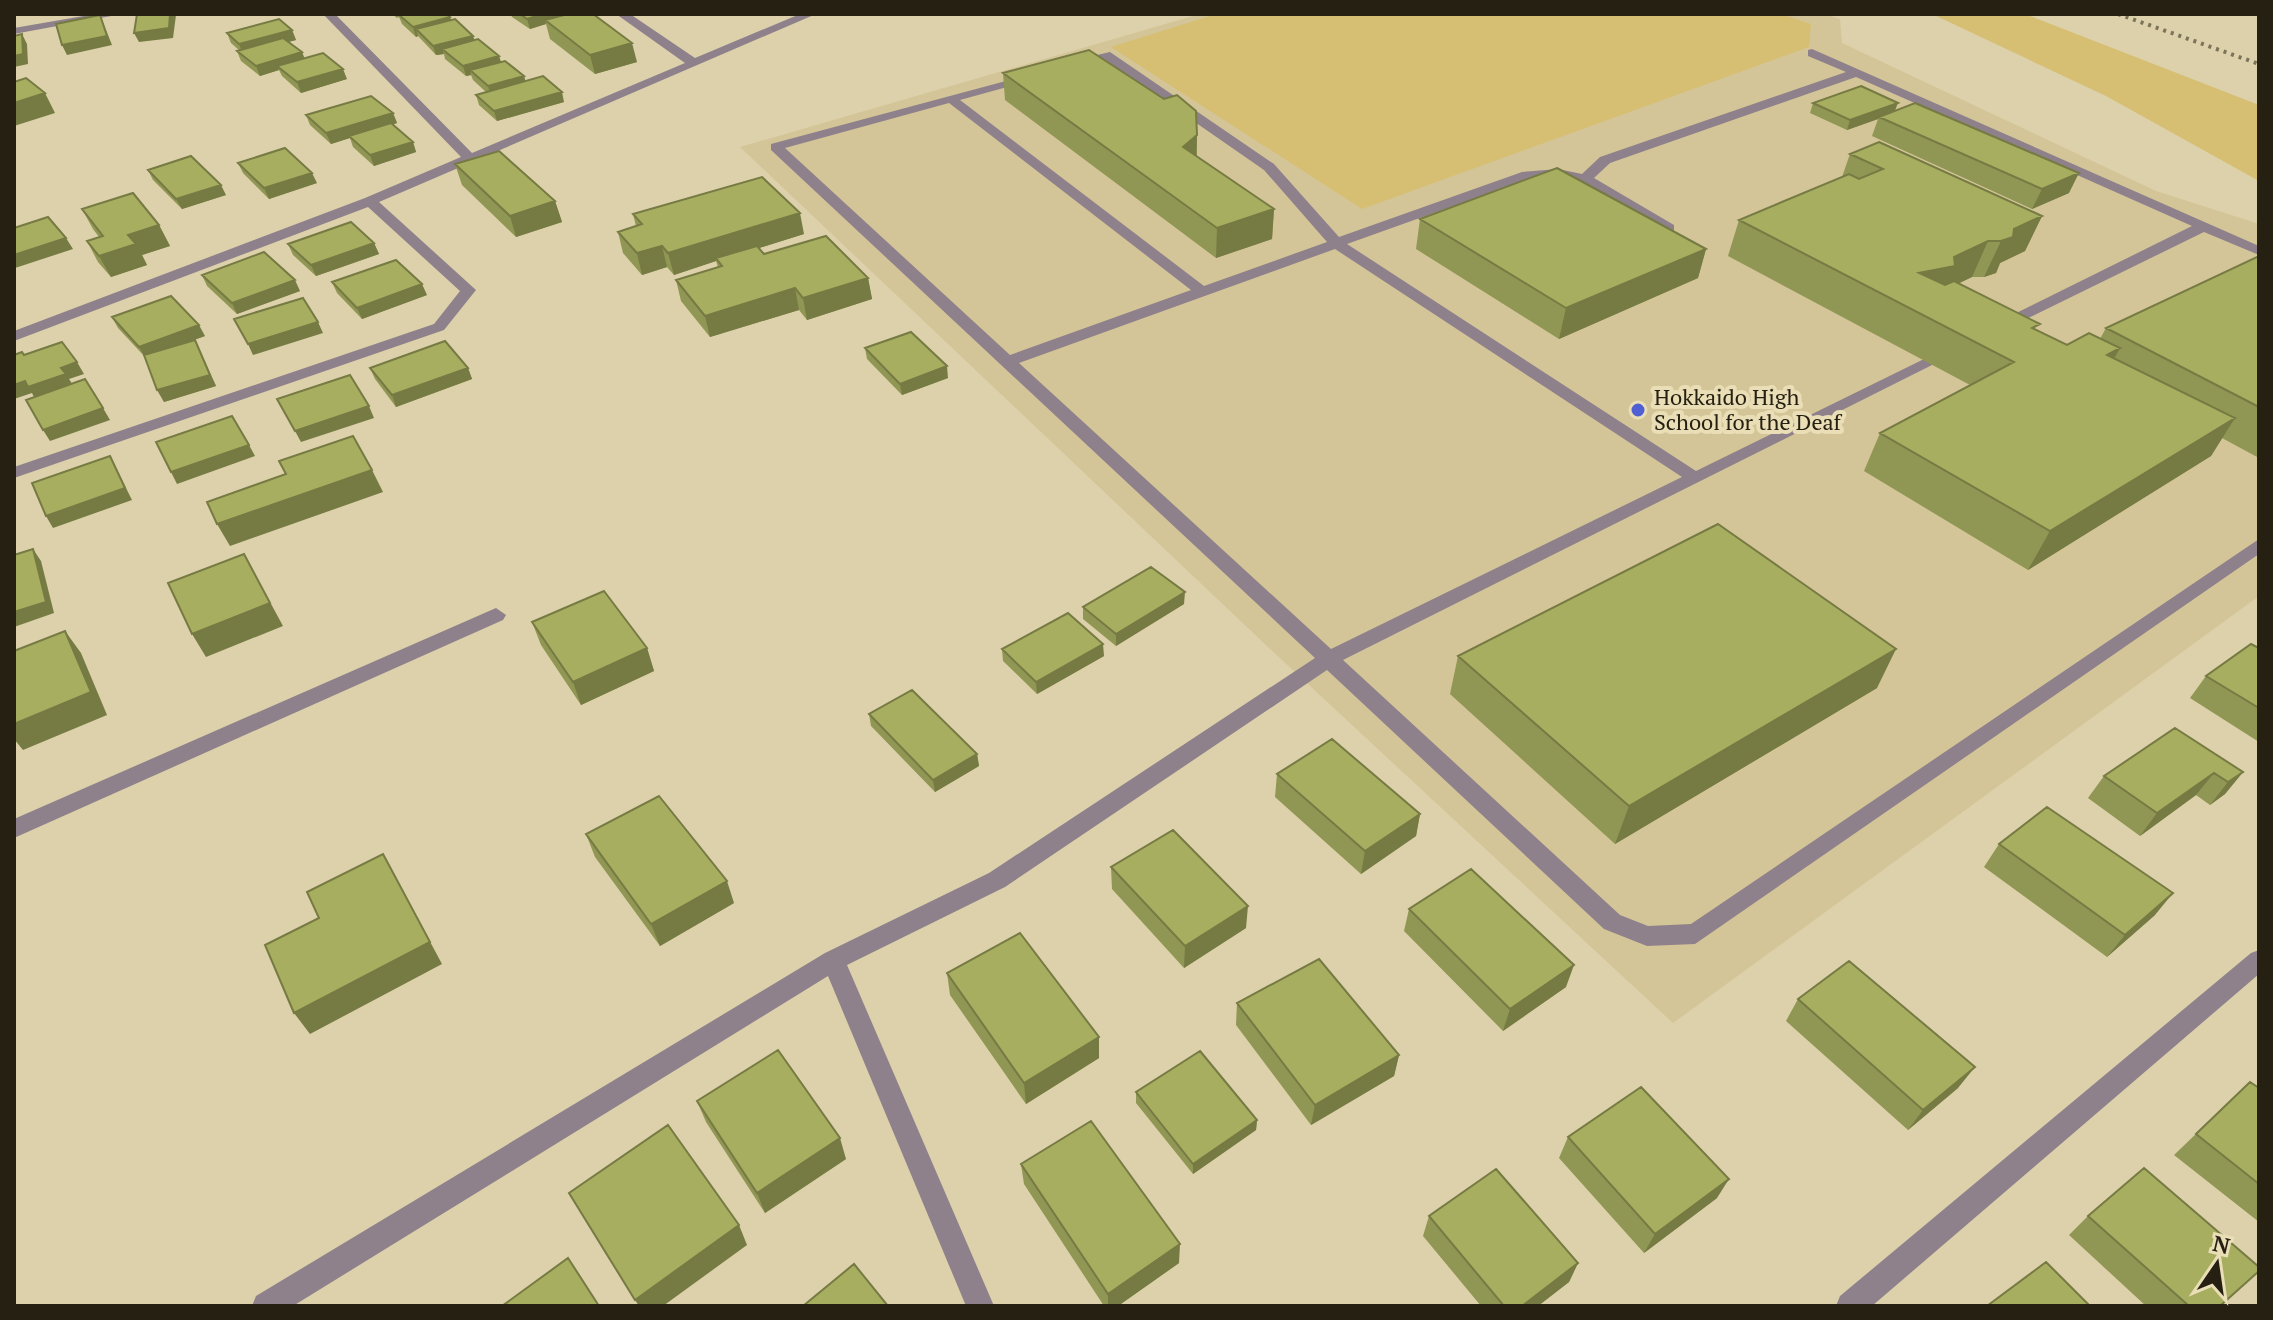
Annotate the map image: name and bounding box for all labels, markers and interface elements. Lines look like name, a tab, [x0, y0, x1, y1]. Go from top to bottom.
place label: Hokkaido High School for the Deaf	[1654, 382, 1843, 436]
marker: Hokkaido High School for the Deaf	[1629, 401, 1647, 419]
north arrow	[2177, 1224, 2257, 1304]
text: N	[2210, 1228, 2233, 1260]

